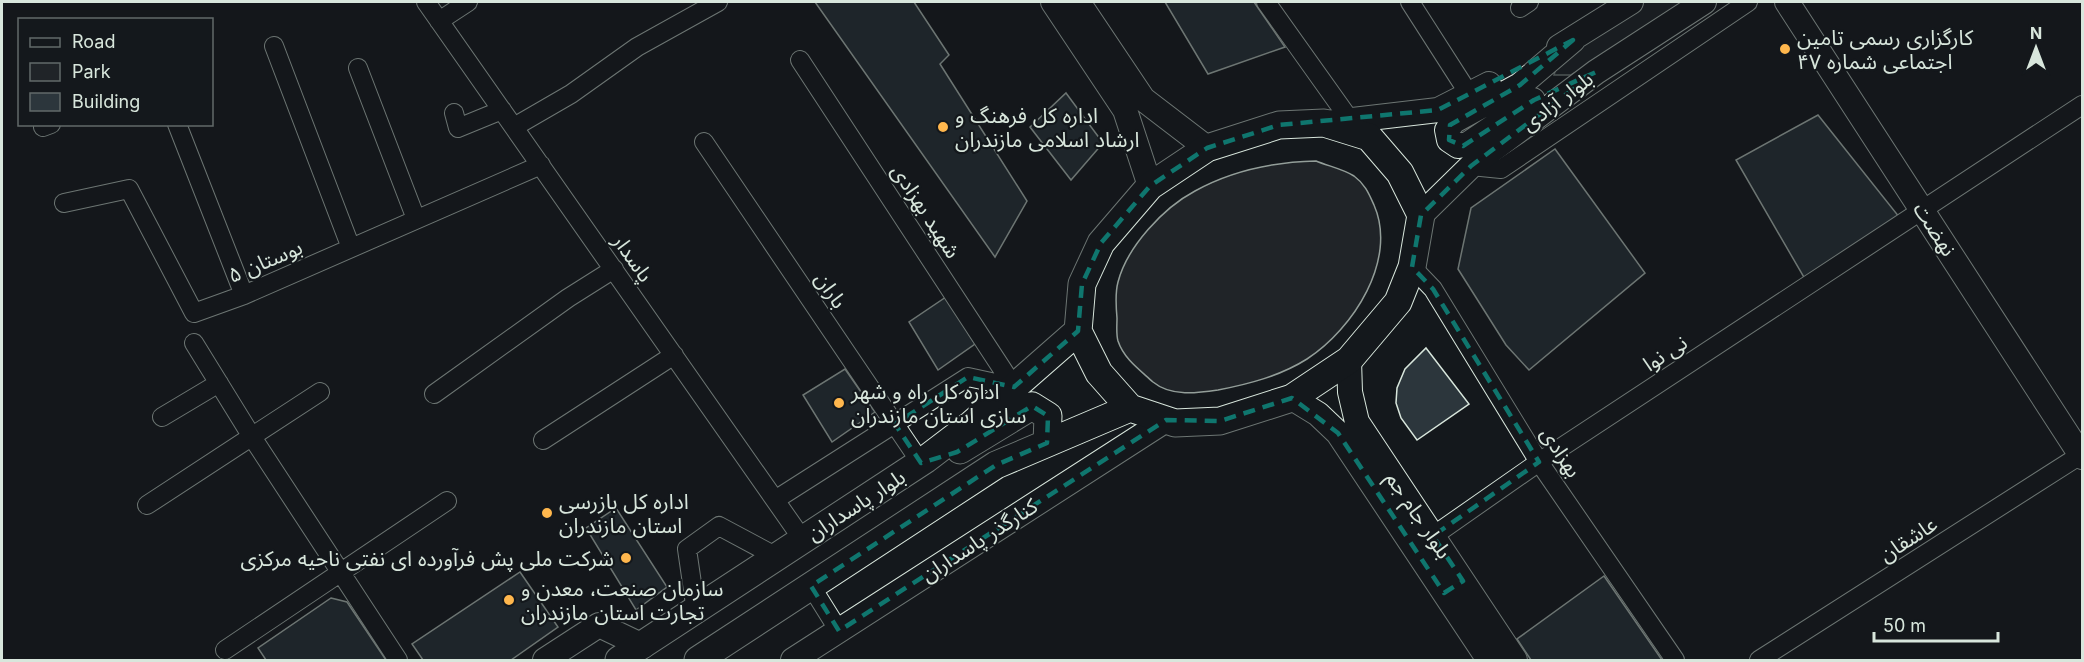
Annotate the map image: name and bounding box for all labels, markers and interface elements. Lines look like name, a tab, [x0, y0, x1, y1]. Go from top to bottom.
legend	[18, 18, 213, 126]
north arrow	[2006, 18, 2066, 78]
text: N	[2030, 23, 2042, 43]
place label: کارگزاری رسمی تامین اجتماعی شماره ۴۷	[1797, 25, 1974, 74]
text: Road	[72, 31, 115, 52]
marker: کارگزاری رسمی تامین اجتماعی شماره ۴۷	[1778, 42, 1792, 56]
text: Park	[72, 61, 111, 82]
street label: بلوار آزادی	[1516, 66, 1598, 136]
text: Building	[72, 91, 140, 112]
place label: اداره کل فرهنگ و ارشاد اسلامی مازندران	[955, 103, 1140, 152]
marker: اداره کل فرهنگ و ارشاد اسلامی مازندران	[936, 120, 950, 134]
street label: شهید بهزادی	[886, 159, 966, 263]
street label: نهضت	[1908, 197, 1962, 261]
street label: پاسدار	[606, 228, 658, 287]
street label: بوستان ۵	[224, 234, 306, 288]
street label: باران	[810, 267, 852, 313]
street label: نی نوا	[1638, 330, 1692, 376]
place label: اداره کل راه و شهر سازی استان مازندران	[850, 379, 1026, 428]
marker: اداره کل راه و شهر سازی استان مازندران	[832, 396, 846, 410]
street label: بهزادی	[1536, 422, 1586, 482]
street label: بلوار پاسداران	[802, 464, 910, 547]
street label: بلوار جام جم	[1378, 467, 1457, 565]
place label: اداره کل بازرسی استان مازندران	[559, 489, 689, 538]
street label: کنارگذر پاسداران	[916, 493, 1043, 588]
marker: اداره کل بازرسی استان مازندران	[540, 506, 554, 520]
street label: عاشقان	[1874, 511, 1942, 567]
place label: شرکت ملی پش فرآورده ای نفتی ناحیه مرکزی	[240, 546, 614, 572]
marker: شرکت ملی پش فرآورده ای نفتی ناحیه مرکزی	[619, 551, 633, 565]
place label: سازمان صنعت، معدن و تجارت استان مازندران	[521, 576, 724, 625]
marker: سازمان صنعت، معدن و تجارت استان مازندران	[502, 593, 516, 607]
scale bar	[1874, 605, 1998, 643]
text: 50 m	[1883, 615, 1926, 636]

